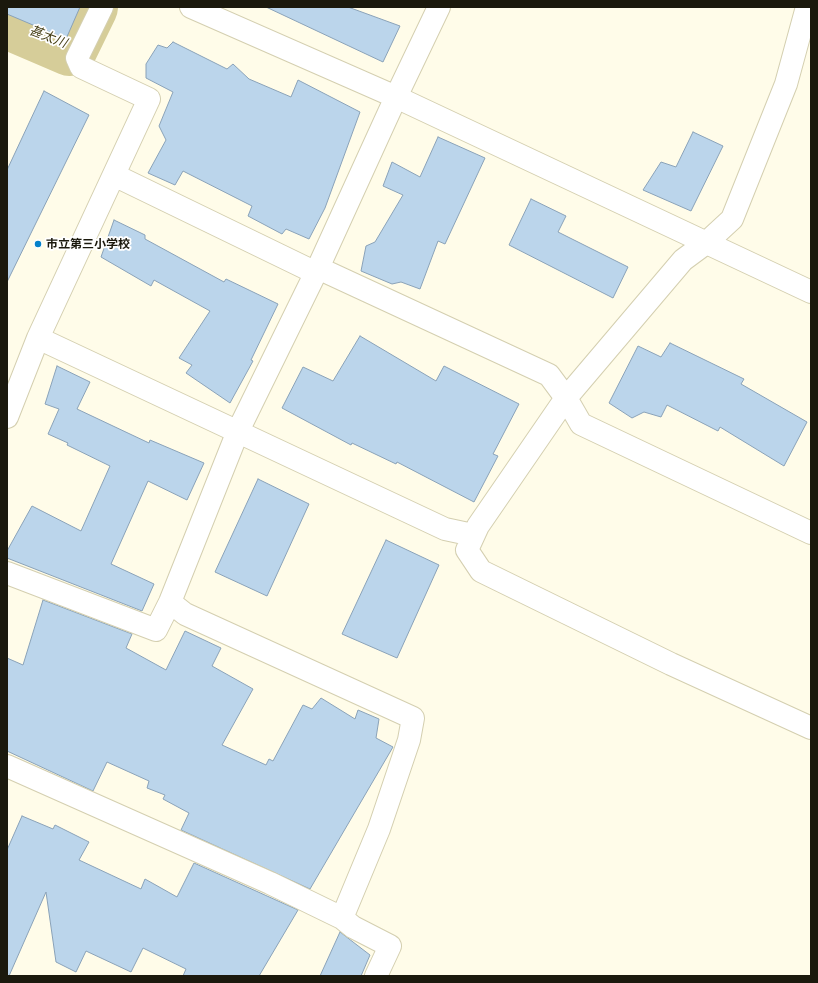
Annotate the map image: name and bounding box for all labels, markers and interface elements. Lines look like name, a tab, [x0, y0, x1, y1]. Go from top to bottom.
water label: 甚太川	[27, 23, 69, 51]
place label: 市立第三小学校	[46, 237, 130, 251]
marker: 市立第三小学校	[33, 239, 43, 249]

